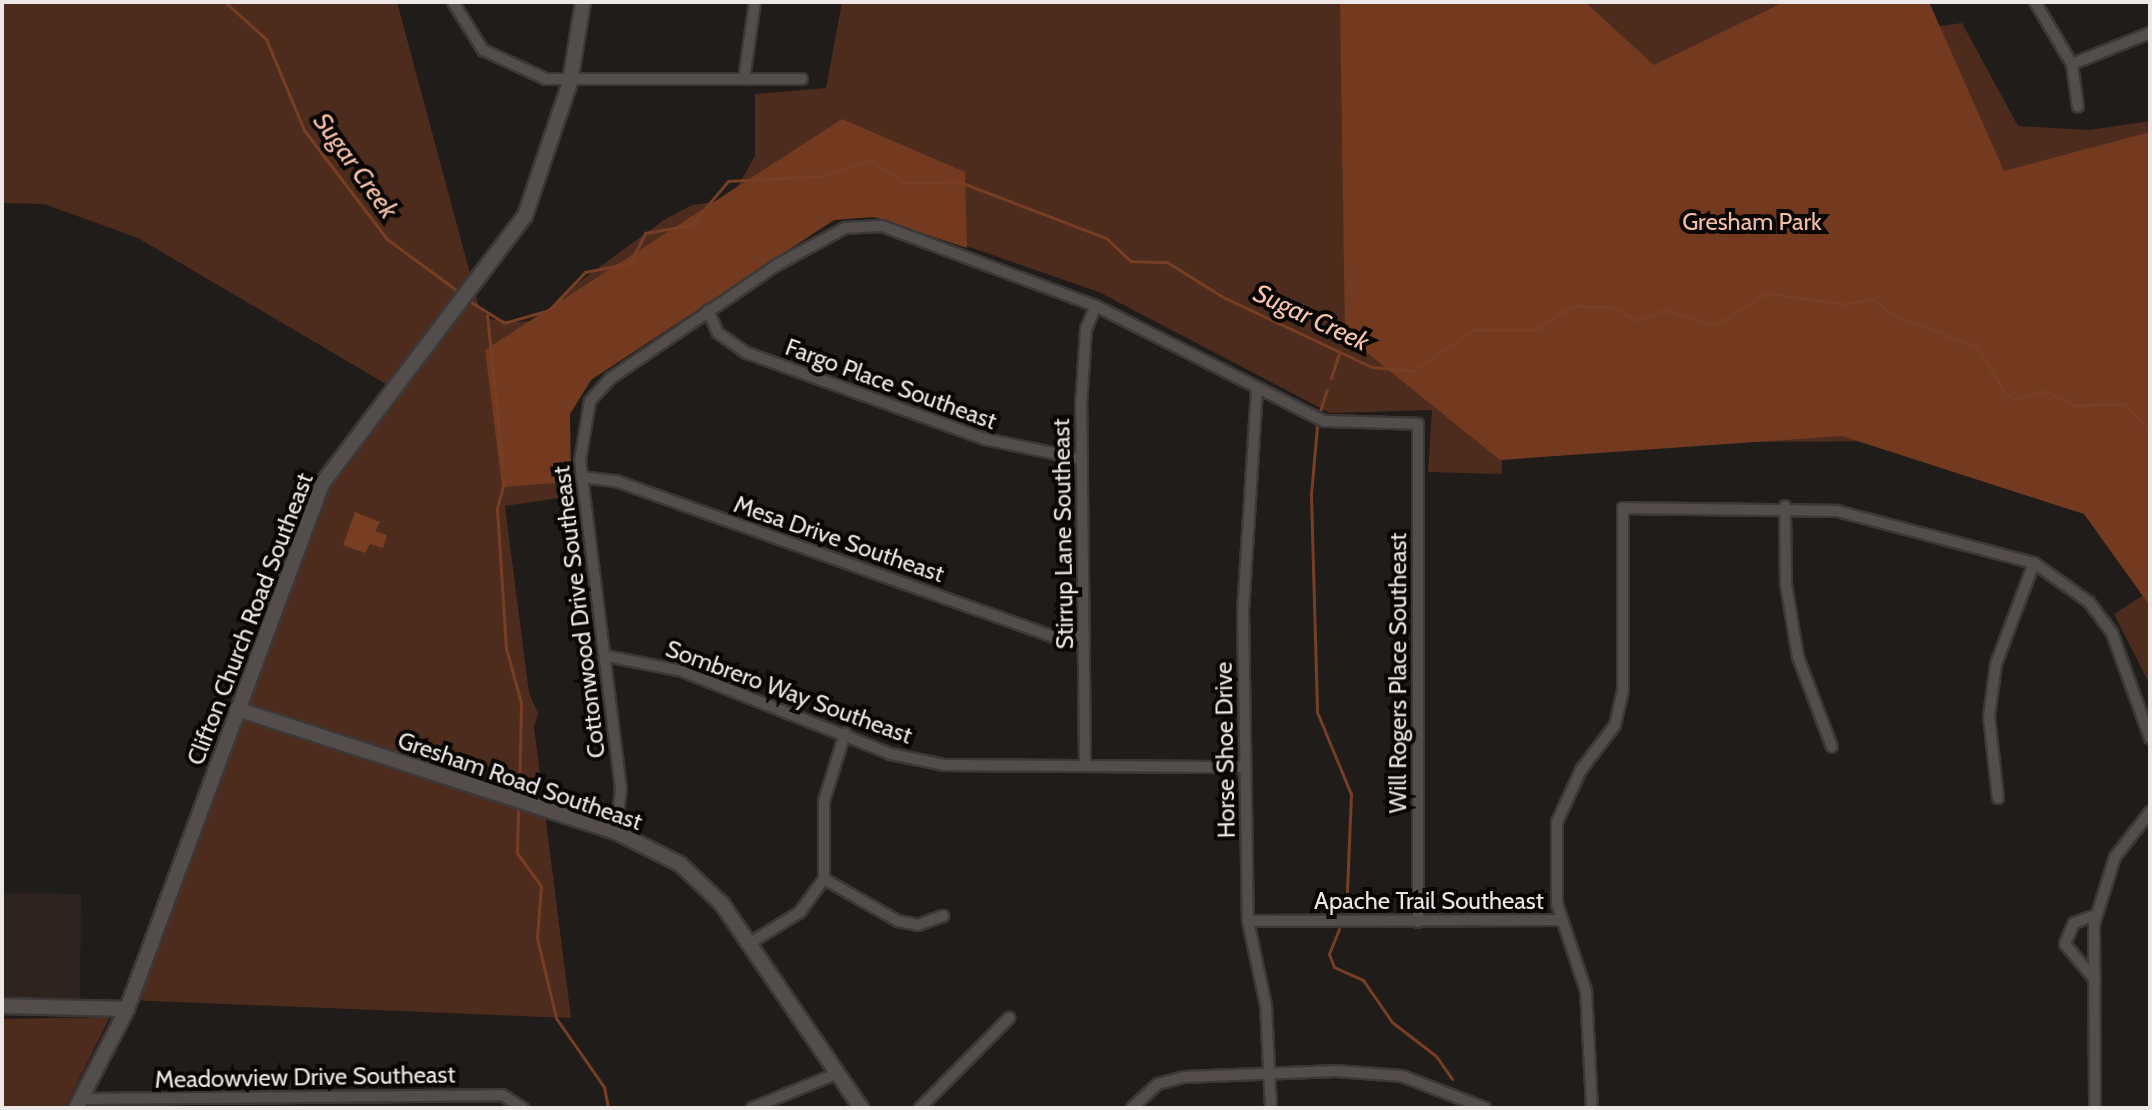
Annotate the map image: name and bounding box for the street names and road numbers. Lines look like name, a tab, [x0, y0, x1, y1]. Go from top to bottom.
street label: Fargo Place Southeast	[781, 332, 1001, 436]
street label: Stirrup Lane Southeast	[1047, 418, 1079, 650]
street label: Cottonwood Drive Southeast	[547, 464, 611, 760]
street label: Clifton Church Road Southeast	[181, 469, 319, 769]
street label: Mesa Drive Southeast	[730, 490, 948, 588]
street label: Will Rogers Place Southeast	[1384, 533, 1412, 813]
street label: Sombrero Way Southeast	[662, 634, 916, 750]
street label: Horse Shoe Drive	[1209, 661, 1241, 839]
street label: Gresham Road Southeast	[394, 726, 646, 836]
street label: Apache Trail Southeast	[1314, 887, 1544, 915]
street label: Meadowview Drive Southeast	[154, 1060, 456, 1094]

